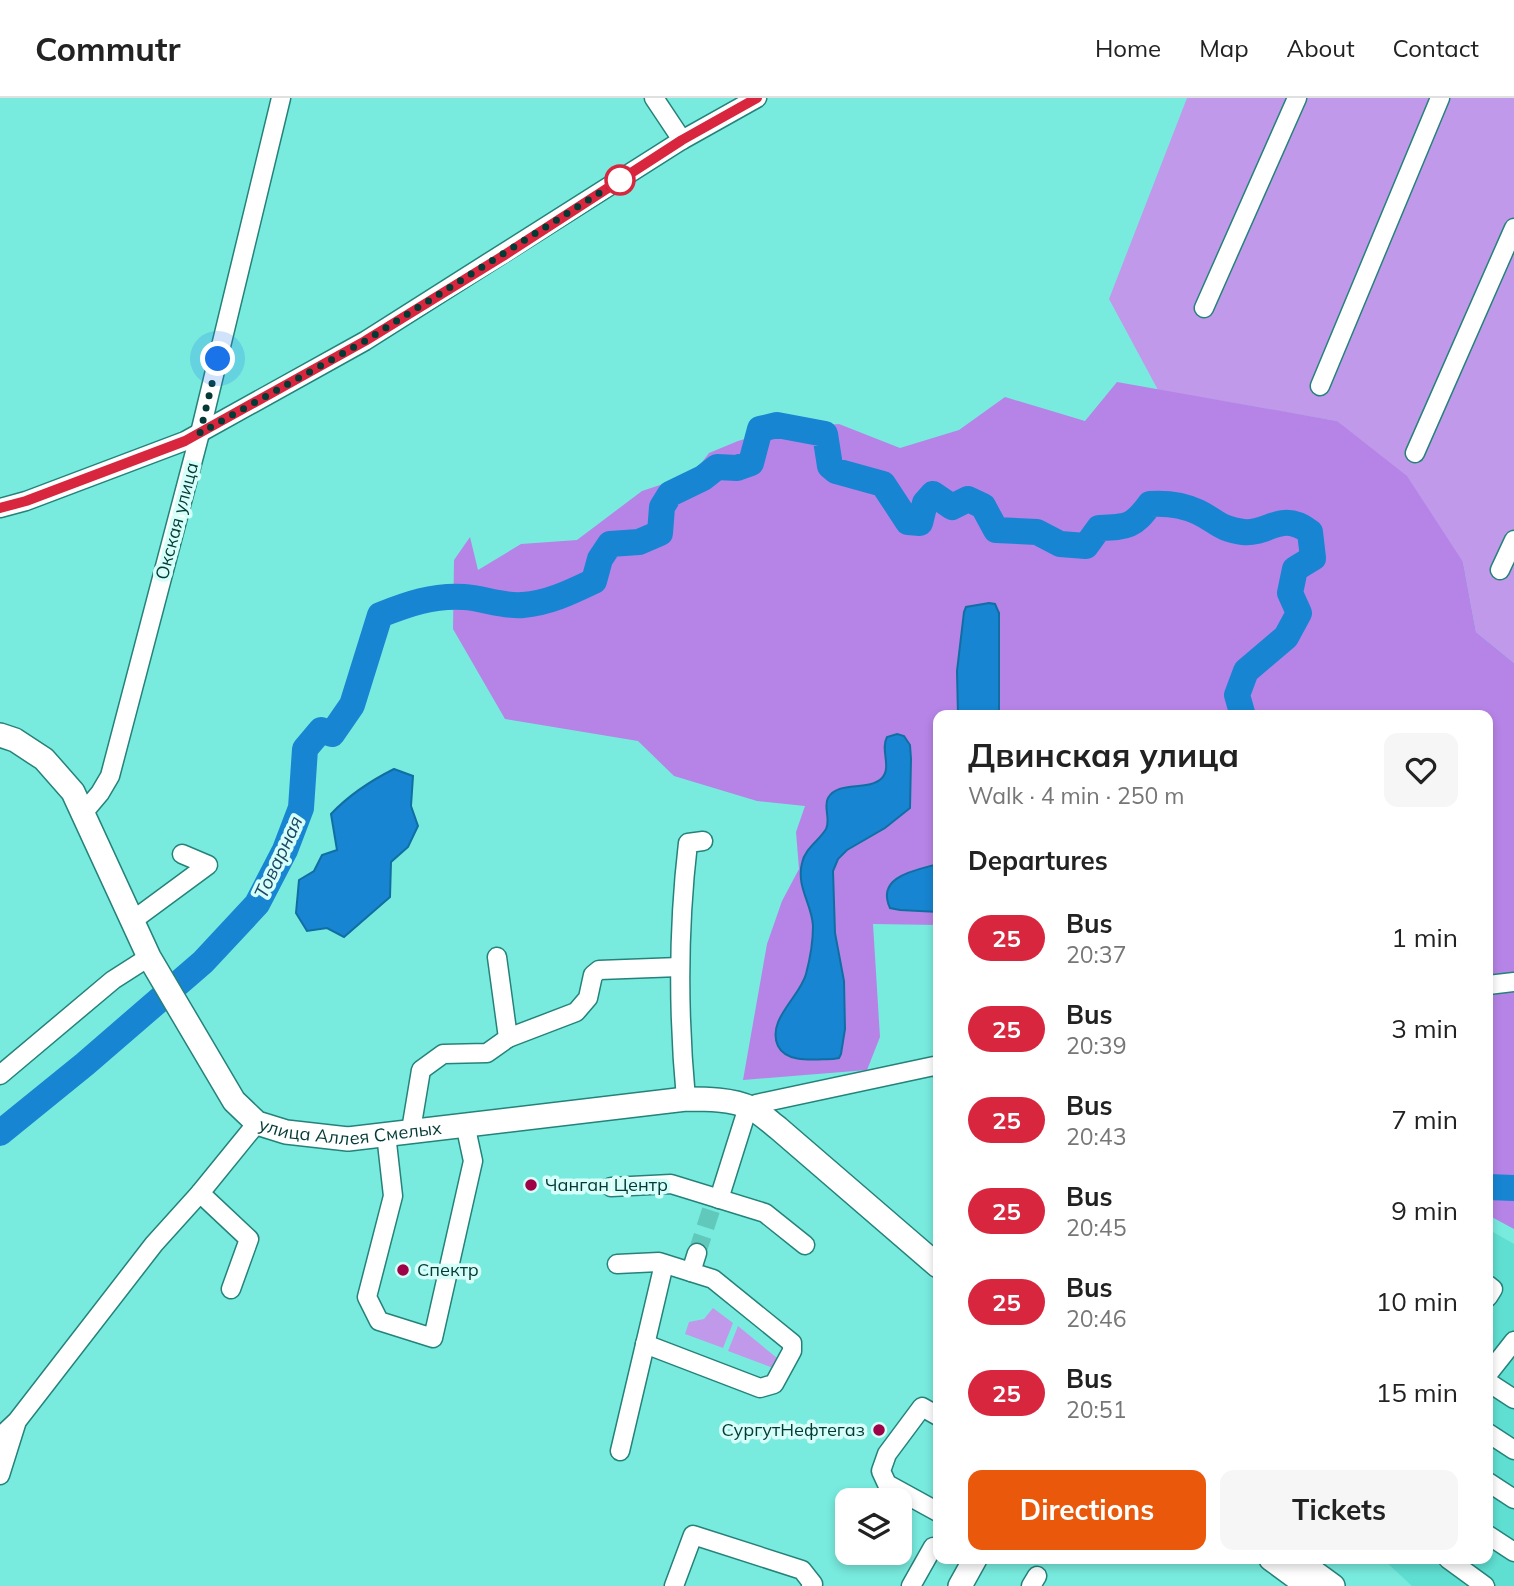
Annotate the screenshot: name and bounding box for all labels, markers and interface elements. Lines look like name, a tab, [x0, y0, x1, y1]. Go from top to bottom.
text: Commutr	[35, 28, 180, 69]
text: Home	[1095, 33, 1161, 63]
text: Map	[1199, 33, 1249, 63]
text: About	[1287, 33, 1355, 63]
text: Contact	[1393, 33, 1479, 63]
unlabelled marker	[605, 165, 635, 195]
your location	[200, 341, 235, 376]
street label: Окская улица	[150, 460, 203, 582]
button: heart	[1384, 733, 1458, 807]
text: Двинская улица	[968, 734, 1239, 775]
text: Walk · 4 min · 250 m	[968, 781, 1185, 810]
water label: Товарная	[248, 812, 308, 902]
text: Departures	[968, 844, 1108, 877]
text: Bus	[1066, 907, 1112, 940]
text: 1 min	[1391, 921, 1458, 954]
text: 25	[992, 923, 1021, 953]
text: 20:37	[1066, 940, 1126, 969]
text: Bus	[1066, 998, 1112, 1031]
text: 3 min	[1391, 1012, 1458, 1045]
text: 25	[992, 1014, 1021, 1044]
text: 20:39	[1066, 1031, 1126, 1060]
text: Bus	[1066, 1089, 1112, 1122]
text: 7 min	[1391, 1103, 1458, 1136]
text: 25	[992, 1105, 1021, 1135]
street label: улица Аллея Смелых	[256, 1112, 443, 1150]
text: 20:43	[1066, 1122, 1126, 1151]
place label: Чанган Центр	[545, 1173, 668, 1196]
marker: Чанган Центр	[523, 1177, 539, 1193]
text: Bus	[1066, 1180, 1112, 1213]
text: 9 min	[1391, 1194, 1458, 1227]
text: 25	[992, 1196, 1021, 1226]
text: 20:45	[1066, 1213, 1126, 1242]
place label: Спектр	[417, 1258, 479, 1281]
marker: Спектр	[395, 1262, 411, 1278]
text: Bus	[1066, 1271, 1112, 1304]
text: 10 min	[1376, 1285, 1458, 1318]
text: 25	[992, 1287, 1021, 1317]
text: 20:46	[1066, 1304, 1126, 1333]
text: Bus	[1066, 1362, 1112, 1395]
text: 15 min	[1376, 1376, 1458, 1409]
text: 25	[992, 1378, 1021, 1408]
text: 20:51	[1066, 1395, 1126, 1424]
place label: СургутНефтегаз	[722, 1418, 865, 1441]
marker: СургутНефтегаз	[871, 1422, 887, 1438]
button: Directions	[968, 1470, 1206, 1550]
button: Tickets	[1220, 1470, 1458, 1550]
map controls	[835, 1488, 912, 1565]
button: layers	[835, 1488, 912, 1565]

